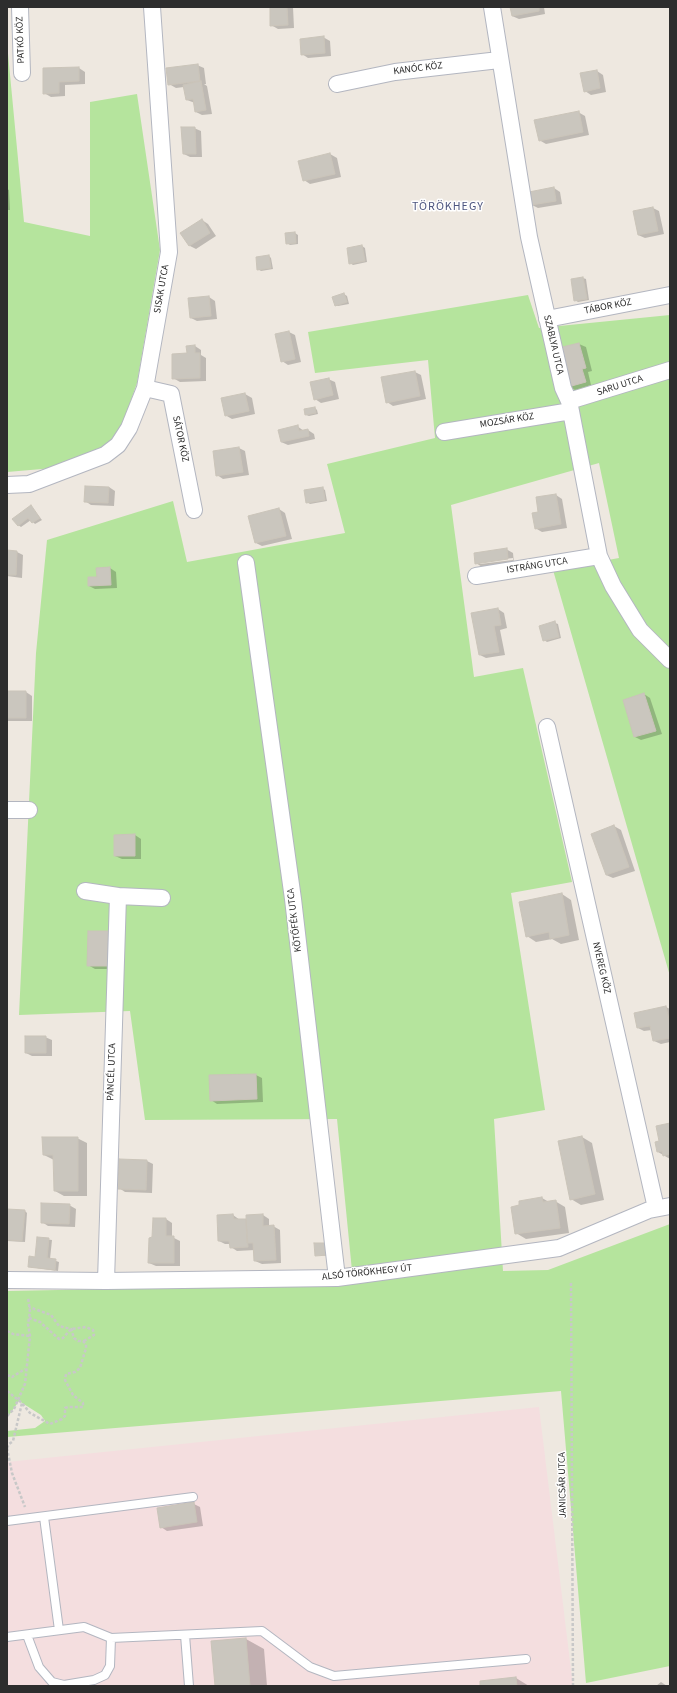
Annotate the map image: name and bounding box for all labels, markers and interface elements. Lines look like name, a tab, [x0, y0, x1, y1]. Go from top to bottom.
street label: PATKÓ KÖZ	[14, 16, 28, 64]
street label: KANÓC KÖZ	[393, 60, 443, 78]
district label: TÖRÖKHEGY	[412, 200, 484, 214]
street label: SISAK UTCA	[152, 264, 172, 314]
street label: TÁBOR KÖZ	[583, 297, 633, 317]
street label: SZABLYA UTCA	[540, 314, 566, 376]
street label: SARU UTCA	[595, 373, 645, 399]
street label: MOZSÁR KÖZ	[479, 411, 535, 431]
street label: SÁTOR KÖZ	[169, 415, 191, 463]
street label: ISTRÁNG UTCA	[506, 555, 568, 577]
street label: KÖTŐFÉK UTCA	[285, 887, 305, 953]
street label: NYEREG KÖZ	[589, 941, 613, 995]
street label: PÁNCÉL UTCA	[105, 1043, 119, 1101]
street label: ALSÓ TÖRÖKHEGY ÚT	[321, 1262, 413, 1284]
street label: JANICSÁR UTCA	[556, 1452, 570, 1518]

